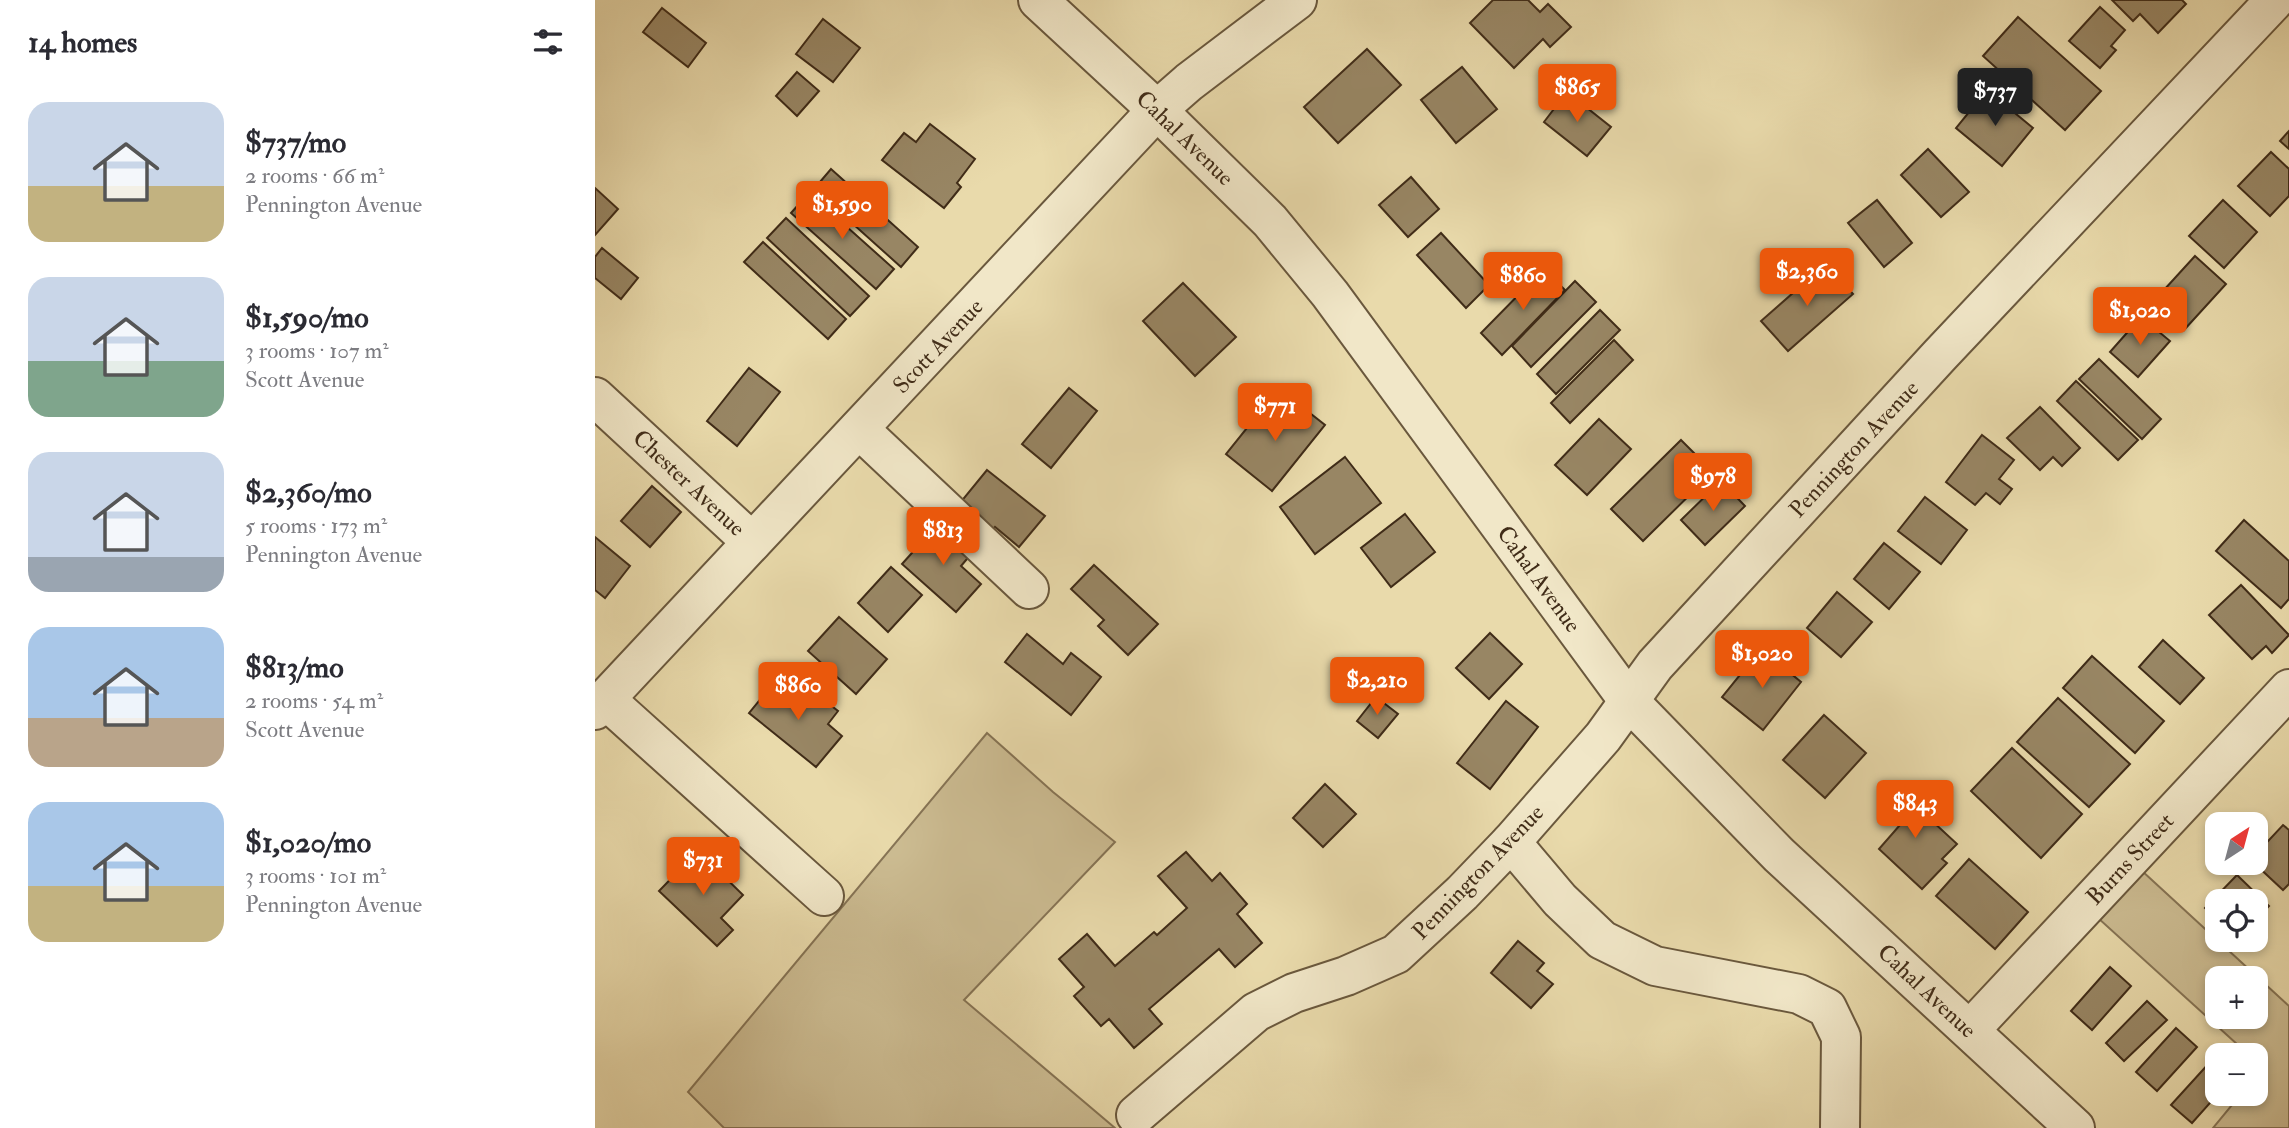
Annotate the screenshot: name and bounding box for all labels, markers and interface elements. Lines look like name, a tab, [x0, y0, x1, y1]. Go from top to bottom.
icon: filters	[529, 23, 567, 61]
text: 14 homes	[28, 24, 137, 61]
pin: $865	[1536, 64, 1618, 124]
pin: $737	[1954, 68, 2036, 128]
text: $865	[1554, 72, 1600, 101]
text: $737	[1974, 76, 2016, 105]
street label: Cahal Avenue	[1130, 84, 1240, 192]
text: $737/mo	[245, 124, 346, 161]
icon: home	[84, 130, 168, 214]
text: 2 rooms · 66 m²	[245, 161, 384, 190]
pin: $1,590	[785, 182, 899, 241]
text: $1,590	[812, 189, 872, 218]
text: Pennington Avenue	[245, 190, 422, 219]
pin: $2,360	[1750, 248, 1864, 308]
pin: $860	[1482, 252, 1564, 312]
text: $2,360	[1776, 256, 1838, 285]
text: $860	[1499, 260, 1547, 289]
pin: $1,020	[2083, 288, 2197, 347]
street label: Scott Avenue	[887, 292, 990, 400]
text: $1,020	[2109, 295, 2171, 324]
text: $1,590/mo	[245, 299, 369, 336]
icon: home	[84, 305, 168, 389]
text: 3 rooms · 107 m²	[245, 336, 389, 365]
text: Scott Avenue	[245, 365, 364, 394]
street label: Pennington Avenue	[1783, 374, 1925, 524]
pin: $771	[1234, 384, 1316, 443]
text: $771	[1254, 391, 1296, 420]
street label: Chester Avenue	[627, 423, 752, 543]
pin: $978	[1672, 454, 1754, 513]
text: $978	[1690, 461, 1736, 490]
text: $2,360/mo	[245, 474, 372, 511]
icon: home	[84, 480, 168, 564]
pin: $813	[902, 508, 984, 567]
text: 5 rooms · 173 m²	[245, 511, 387, 540]
text: $813	[923, 515, 963, 544]
street label: Cahal Avenue	[1491, 520, 1588, 638]
text: Pennington Avenue	[245, 540, 422, 569]
pin: $1,020	[1705, 630, 1819, 690]
text: $1,020	[1731, 638, 1793, 667]
text: $813/mo	[245, 649, 344, 686]
icon: home	[84, 655, 168, 739]
pin: $2,210	[1320, 658, 1434, 717]
pin: $860	[757, 662, 839, 722]
text: $2,210	[1346, 665, 1408, 694]
text: $860	[774, 670, 822, 699]
text: 2 rooms · 54 m²	[245, 686, 383, 715]
text: Scott Avenue	[245, 715, 364, 744]
pin: $843	[1874, 780, 1956, 840]
text: $843	[1892, 788, 1938, 817]
street label: Pennington Avenue	[1406, 798, 1550, 946]
street label: Burns Street	[2080, 807, 2180, 911]
north arrow	[2205, 812, 2268, 875]
map controls	[2205, 812, 2268, 1106]
text: $1,020/mo	[245, 824, 371, 861]
icon: home	[84, 830, 168, 914]
pin: $731	[662, 838, 744, 897]
text: $731	[683, 845, 723, 874]
text: 3 rooms · 101 m²	[245, 861, 386, 890]
button: locate	[2205, 889, 2268, 952]
text: Pennington Avenue	[245, 890, 422, 919]
street label: Cahal Avenue	[1871, 938, 1983, 1045]
button: +	[2205, 966, 2268, 1029]
button: −	[2205, 1043, 2268, 1106]

